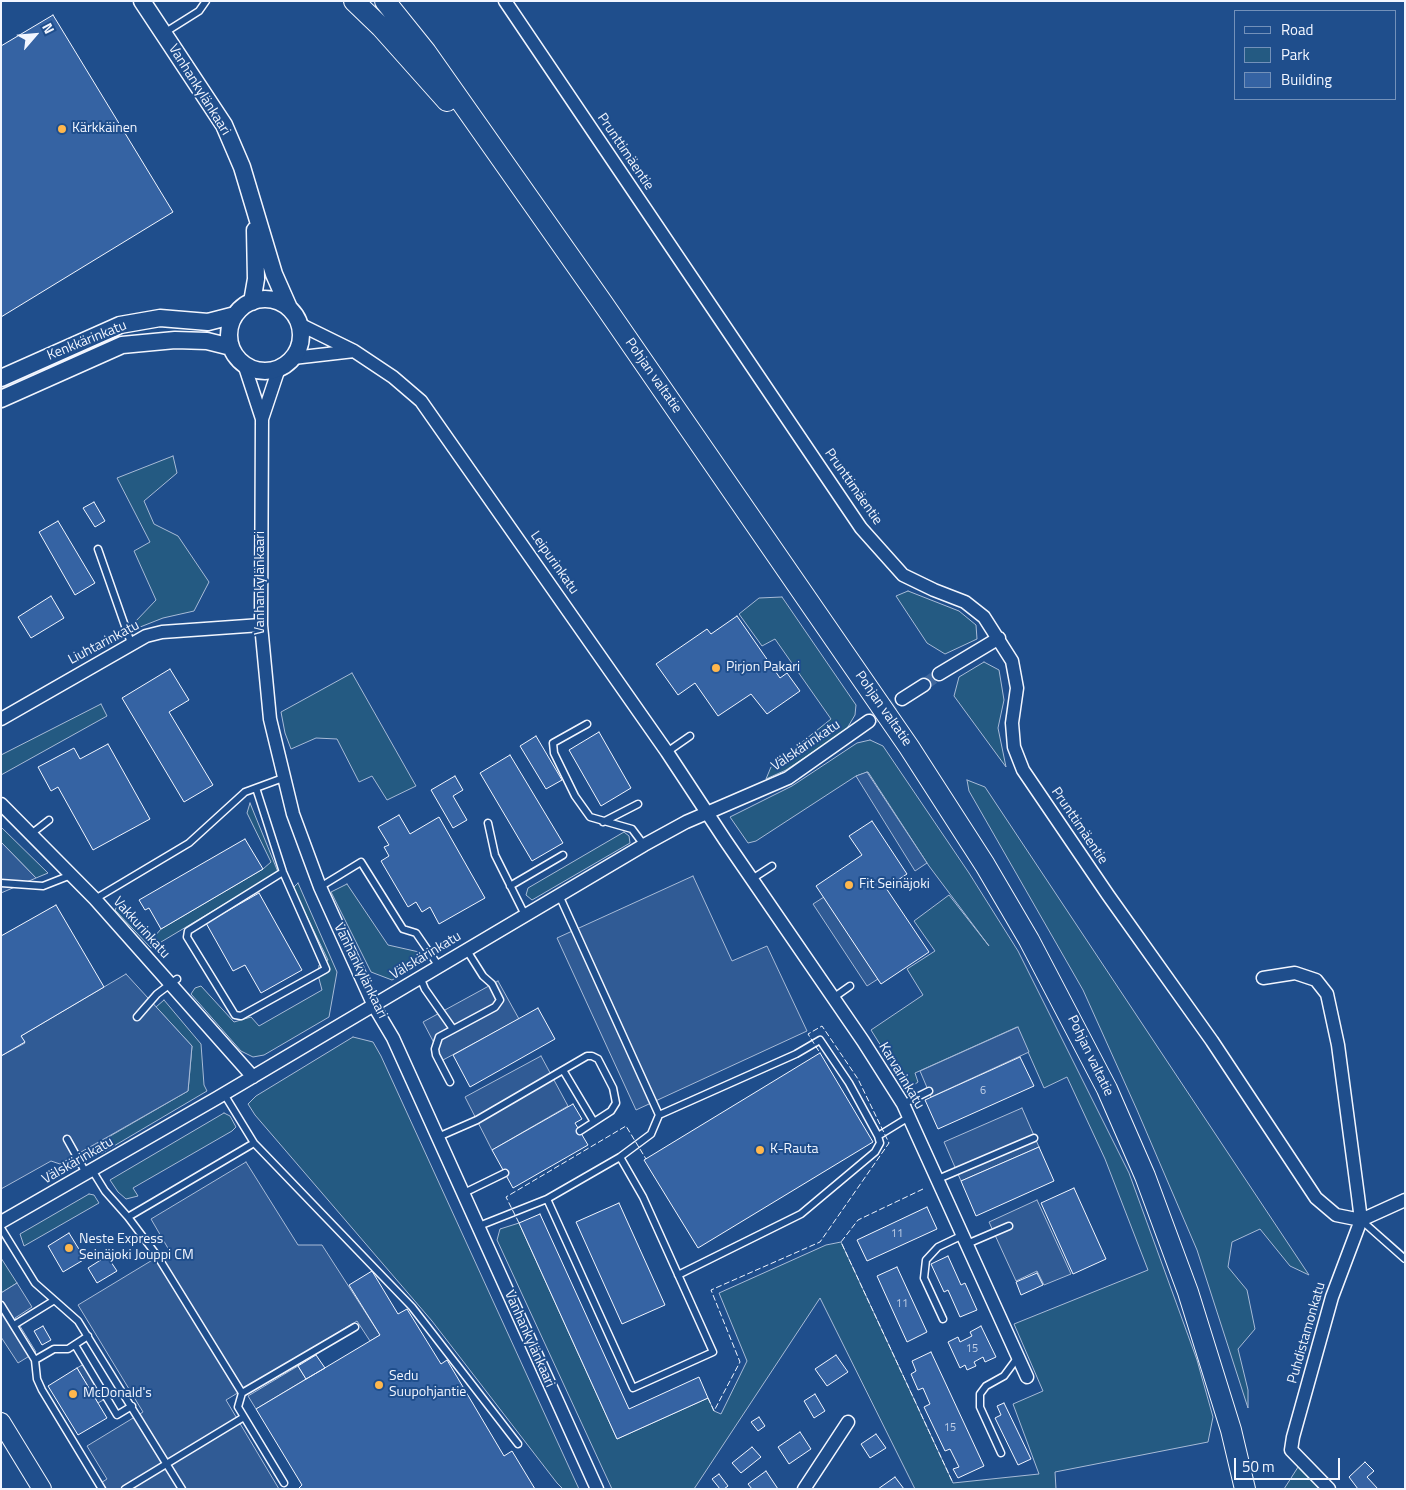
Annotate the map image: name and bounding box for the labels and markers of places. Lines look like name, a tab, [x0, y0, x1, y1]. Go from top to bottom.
place label: Kärkkäinen	[72, 121, 137, 137]
marker: Kärkkäinen	[56, 123, 68, 135]
place label: Pirjon Pakari	[726, 660, 800, 676]
marker: Pirjon Pakari	[710, 662, 722, 674]
place label: Fit Seinäjoki	[859, 877, 930, 893]
marker: Fit Seinäjoki	[843, 879, 855, 891]
place label: K-Rauta	[770, 1142, 819, 1158]
marker: K-Rauta	[754, 1144, 766, 1156]
place label: Neste Express Seinäjoki Jouppi CM	[79, 1232, 194, 1264]
marker: Neste Express Seinäjoki Jouppi CM	[63, 1242, 75, 1254]
place label: Sedu Suupohjantie	[389, 1369, 466, 1401]
marker: Sedu Suupohjantie	[373, 1379, 385, 1391]
place label: McDonald's	[83, 1386, 152, 1402]
marker: McDonald's	[67, 1388, 79, 1400]

